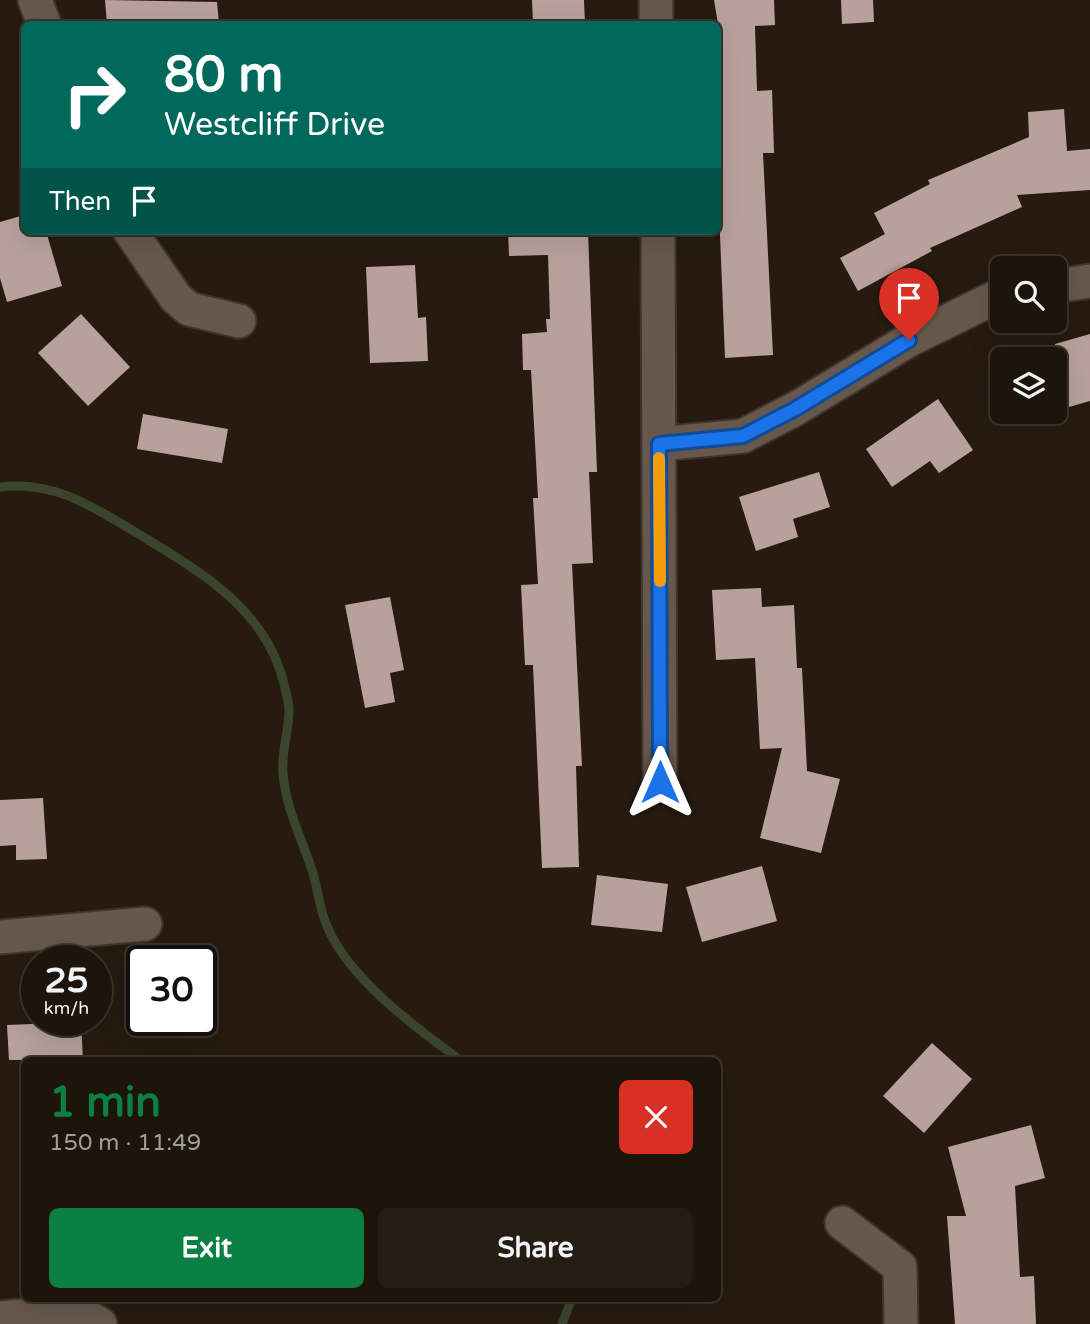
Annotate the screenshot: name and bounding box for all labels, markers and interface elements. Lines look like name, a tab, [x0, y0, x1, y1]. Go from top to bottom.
text: 80 m	[164, 46, 283, 105]
icon: right	[49, 49, 140, 140]
text: Westcliff Drive	[164, 106, 385, 144]
icon: arrive	[125, 182, 163, 220]
text: Then	[49, 186, 111, 217]
map controls	[990, 256, 1067, 424]
button: search	[990, 256, 1067, 333]
pin	[879, 268, 939, 340]
icon: arrive	[890, 279, 928, 317]
button: layers	[990, 347, 1067, 424]
position arrow	[623, 745, 697, 819]
speed limit sign: 30	[126, 945, 217, 1036]
text: 25	[45, 960, 88, 1002]
text: km/h	[44, 997, 89, 1019]
text: 1 min	[49, 1077, 161, 1128]
button: close	[619, 1080, 693, 1154]
text: 150 m · 11:49	[49, 1129, 201, 1157]
button: Exit	[49, 1208, 364, 1288]
button: Share	[378, 1208, 693, 1288]

